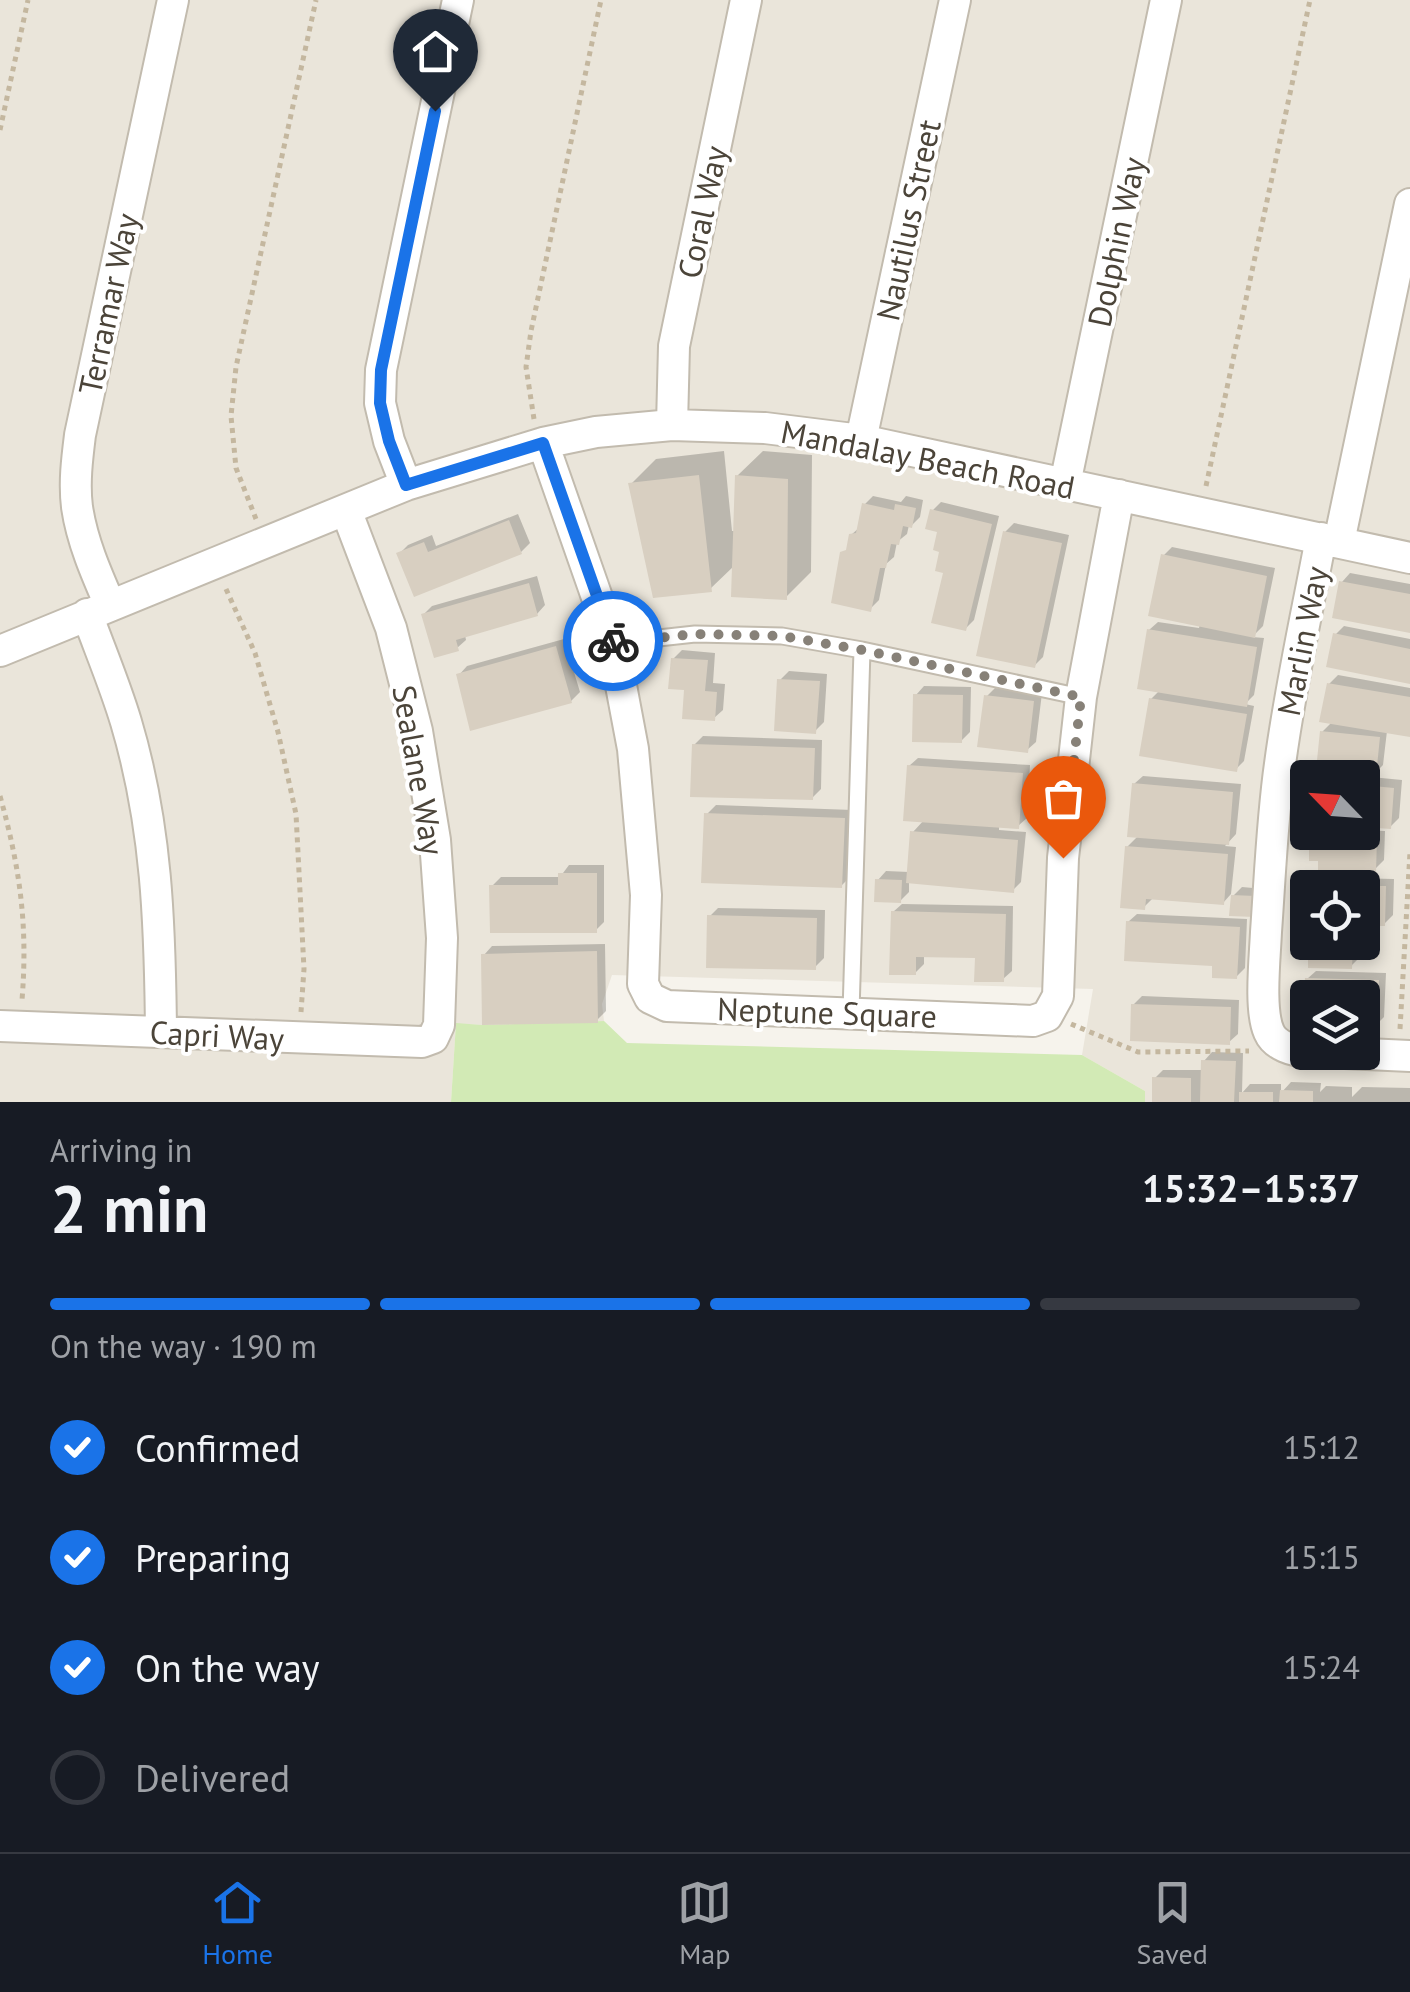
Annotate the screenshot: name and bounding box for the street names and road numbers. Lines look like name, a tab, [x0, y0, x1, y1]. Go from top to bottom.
street label: Nautilus Street	[866, 116, 950, 324]
street label: Coral Way	[667, 142, 737, 282]
street label: Dolphin Way	[1078, 153, 1154, 331]
street label: Terramar Way	[68, 209, 148, 398]
street label: Mandalay Beach Road	[778, 410, 1078, 508]
street label: Marlin Way	[1267, 563, 1337, 719]
street label: Sealane Way	[383, 682, 455, 858]
street label: Neptune Square	[716, 987, 938, 1037]
street label: Capri Way	[149, 1011, 285, 1059]

